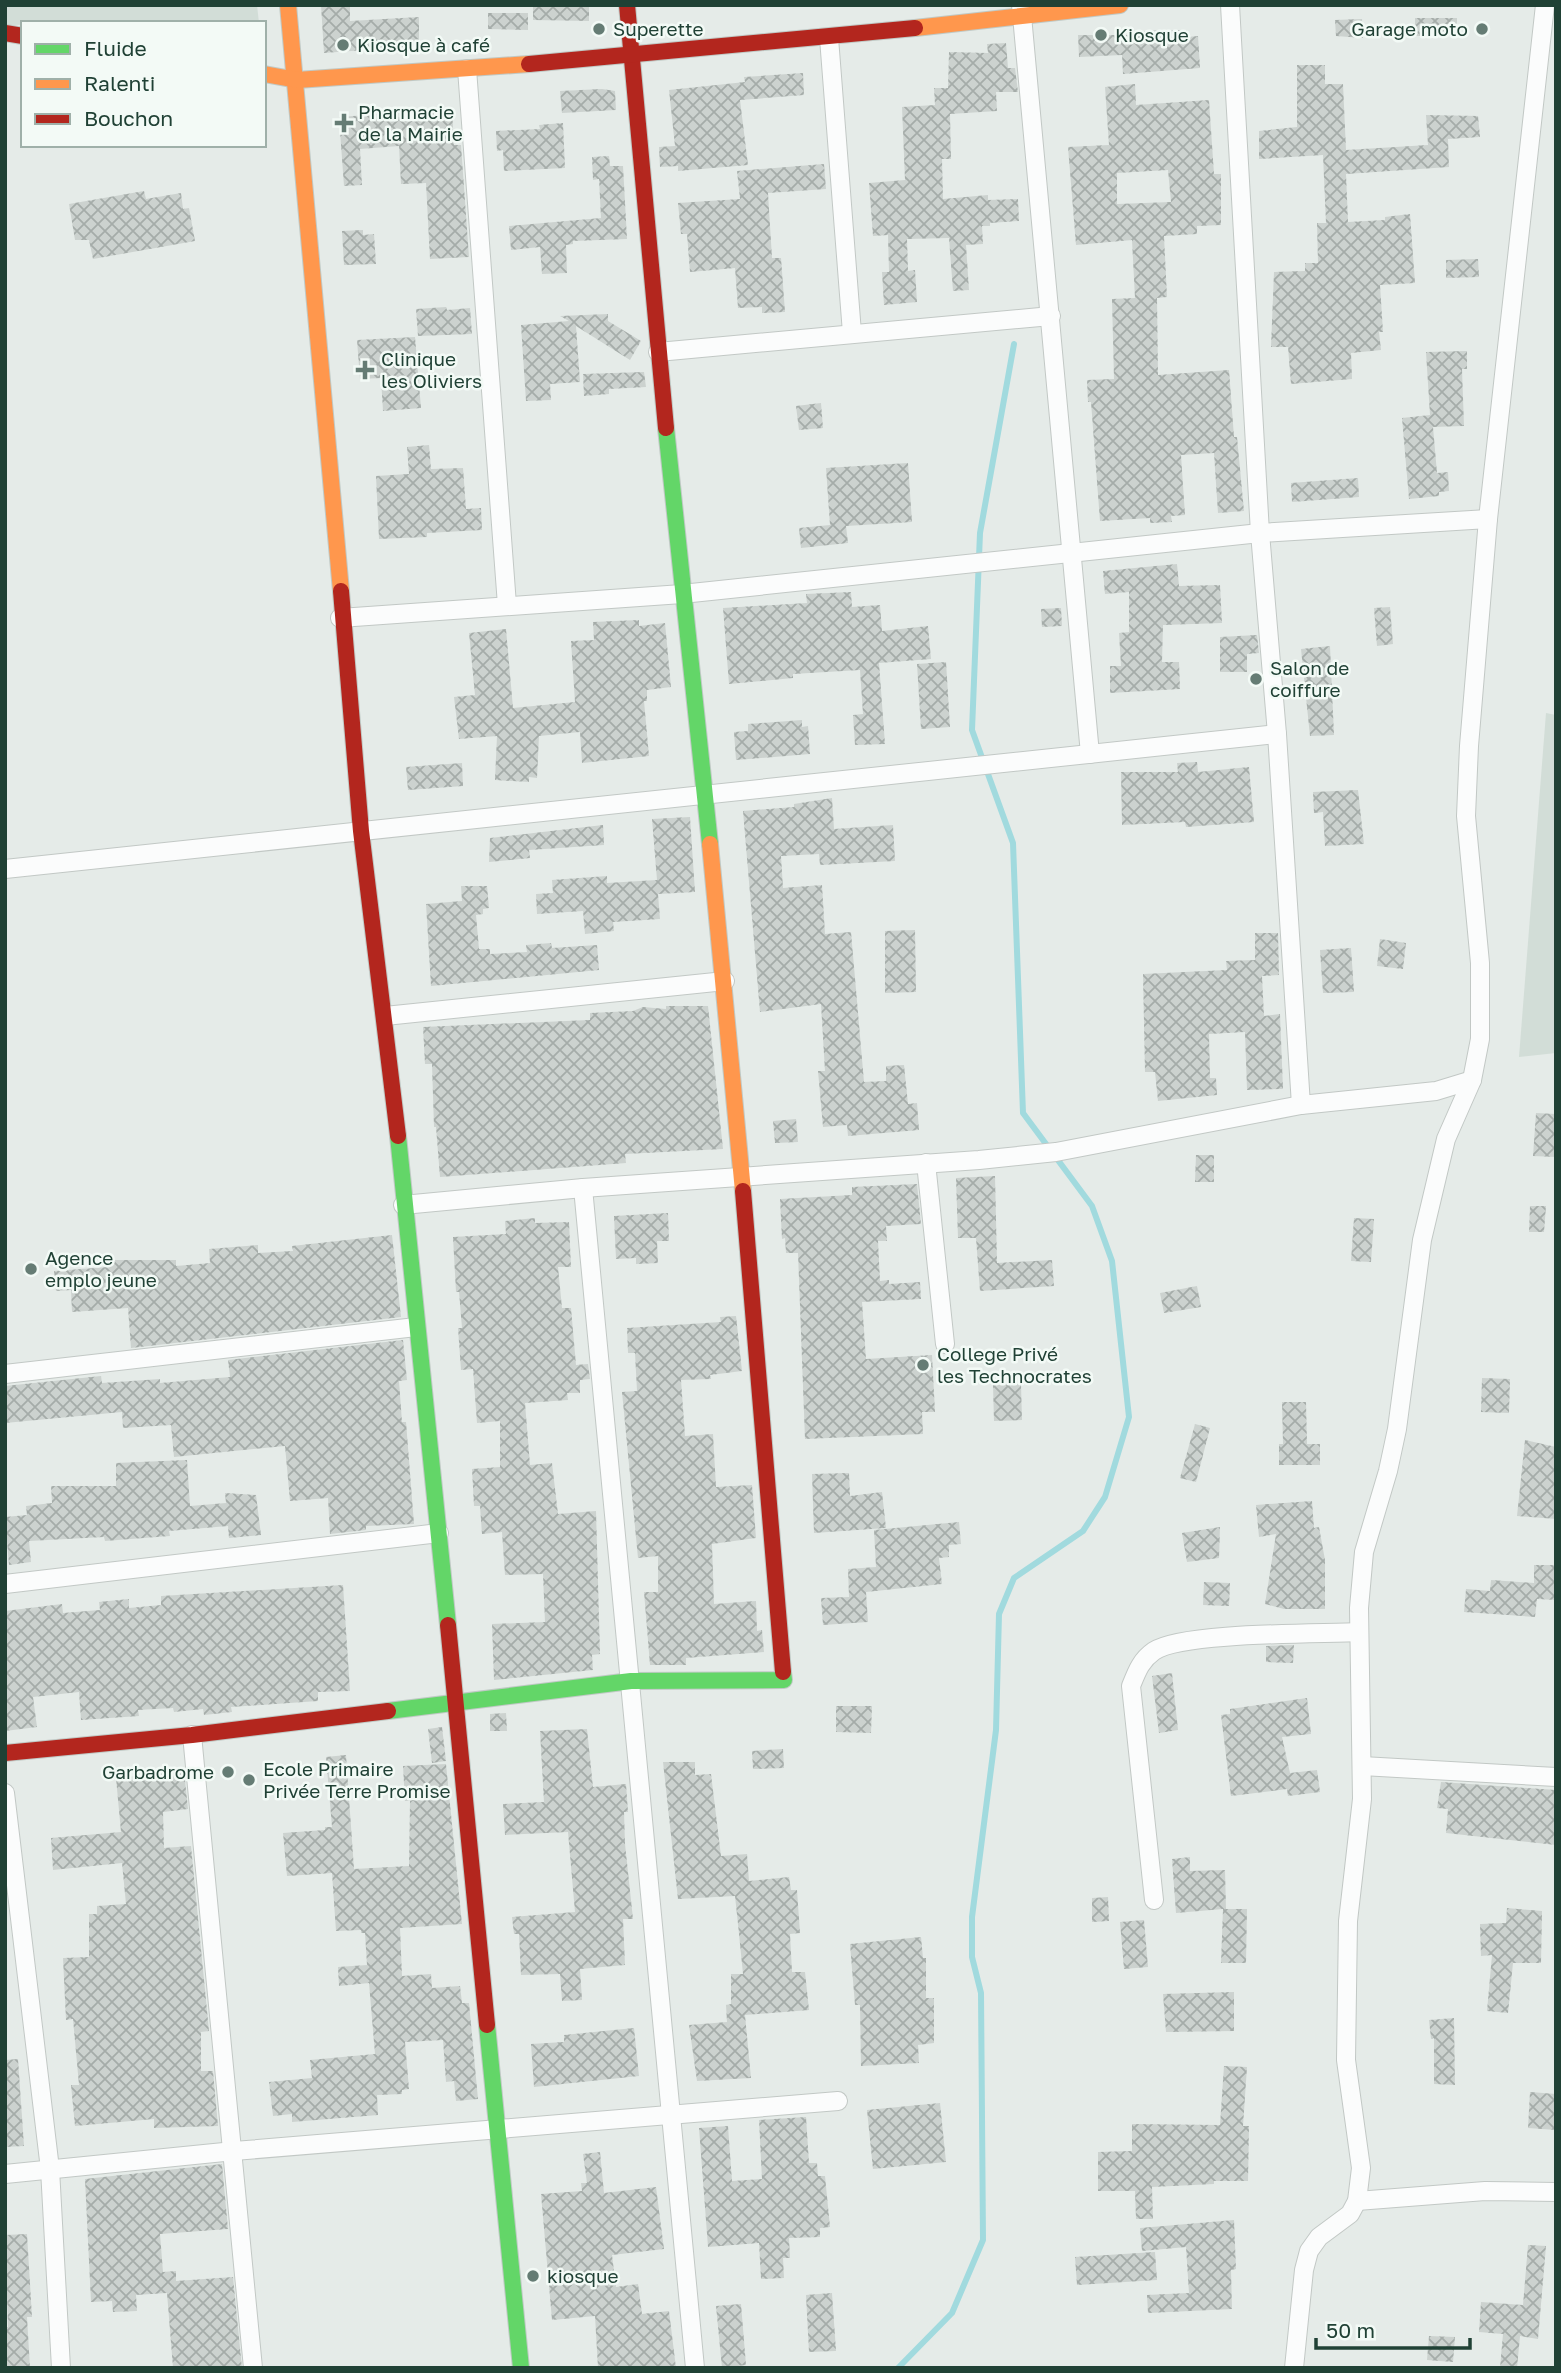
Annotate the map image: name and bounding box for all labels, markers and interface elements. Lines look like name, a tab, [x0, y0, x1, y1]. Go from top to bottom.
place label: Superette	[613, 17, 704, 40]
place label: Garage moto	[1351, 17, 1468, 40]
legend	[21, 21, 266, 147]
marker: Superette	[591, 21, 607, 37]
marker: Garage moto	[1474, 21, 1490, 37]
place label: Kiosque	[1115, 23, 1189, 46]
marker: Kiosque	[1093, 27, 1109, 43]
place label: Kiosque à café	[357, 33, 490, 56]
text: Fluide	[84, 35, 147, 61]
marker: Kiosque à café	[335, 37, 351, 53]
text: Ralenti	[84, 70, 155, 96]
place label: Pharmacie de la Mairie	[358, 100, 463, 145]
text: Bouchon	[84, 105, 173, 131]
marker: Pharmacie de la Mairie	[336, 115, 352, 131]
place label: Clinique les Oliviers	[381, 347, 482, 392]
marker: Clinique les Oliviers	[355, 360, 375, 380]
place label: Salon de coiffure	[1270, 656, 1349, 701]
marker: Salon de coiffure	[1248, 671, 1264, 687]
place label: Agence emplo jeune	[45, 1246, 157, 1291]
marker: Agence emplo jeune	[23, 1261, 39, 1277]
place label: College Privé les Technocrates	[937, 1342, 1092, 1387]
marker: College Privé les Technocrates	[915, 1357, 931, 1373]
place label: Ecole Primaire Privée Terre Promise	[263, 1757, 451, 1802]
place label: Garbadrome	[102, 1760, 214, 1783]
marker: Garbadrome	[220, 1764, 236, 1780]
marker: Ecole Primaire Privée Terre Promise	[241, 1772, 257, 1788]
place label: kiosque	[547, 2264, 619, 2287]
marker: kiosque	[525, 2268, 541, 2284]
scale bar	[1316, 2306, 1470, 2350]
text: 50 m	[1326, 2317, 1375, 2343]

